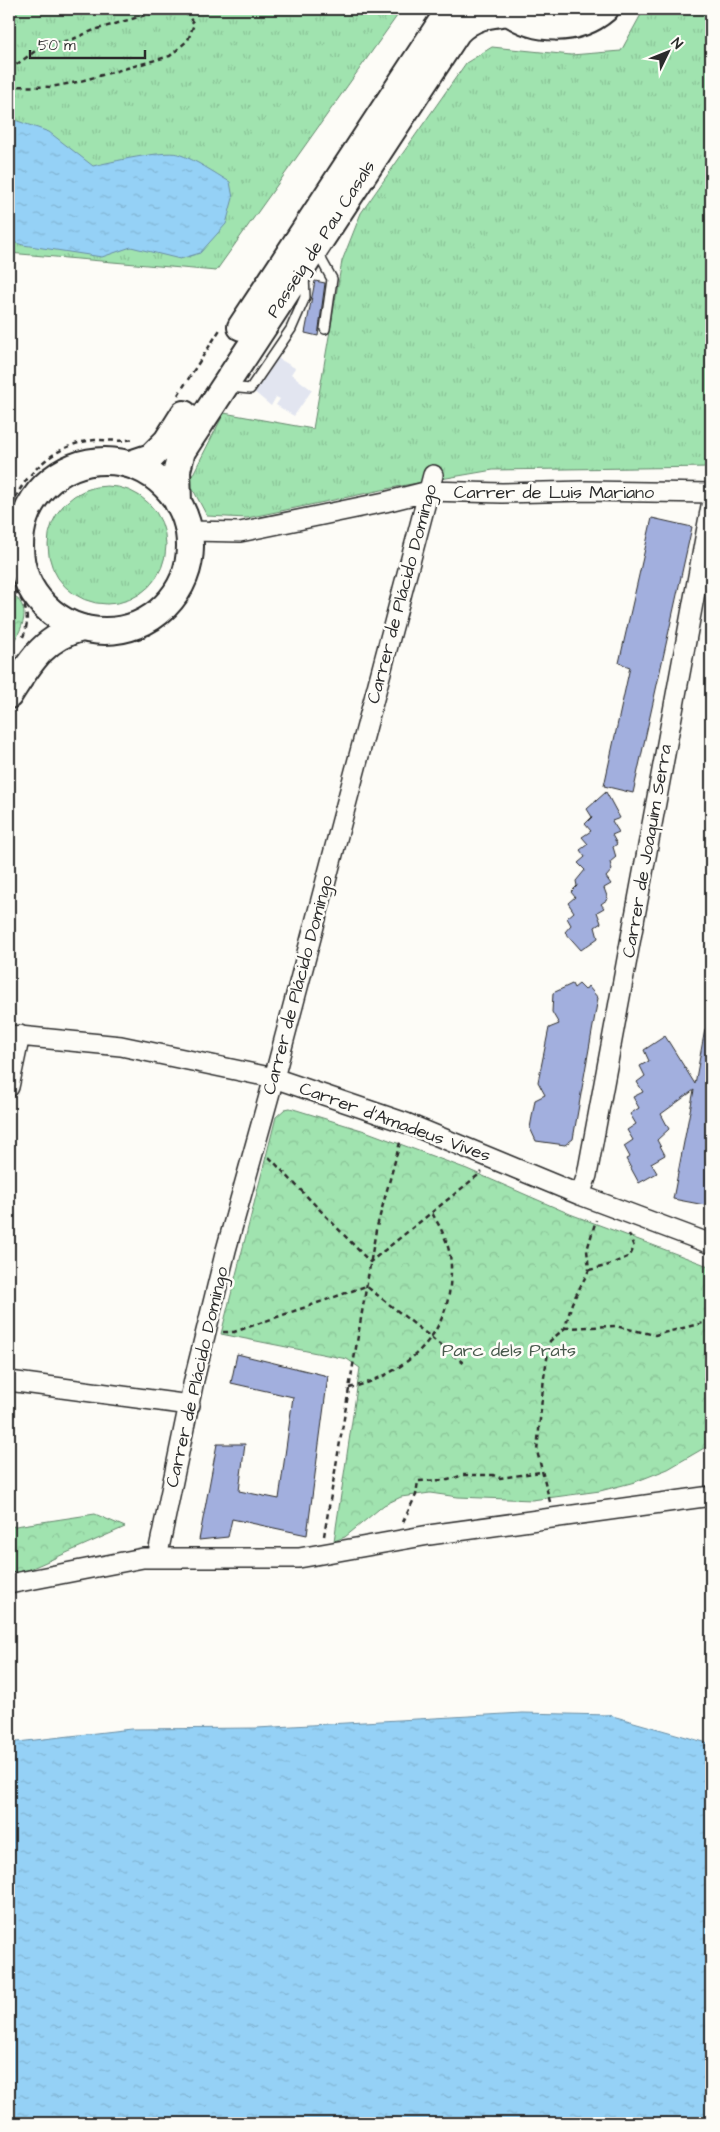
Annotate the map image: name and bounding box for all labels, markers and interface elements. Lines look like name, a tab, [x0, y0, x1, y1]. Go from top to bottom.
scale bar	[30, 28, 145, 60]
north arrow	[642, 28, 692, 78]
text: N	[666, 34, 687, 54]
text: 50 m	[38, 35, 76, 56]
street label: Passeig de Pau Casals	[261, 156, 382, 323]
street label: Carrer de Luis Mariano	[454, 480, 654, 505]
street label: Carrer de Plácido Domingo	[361, 482, 444, 707]
street label: Carrer de Joaquim Serra	[616, 742, 678, 960]
street label: Carrer de Plácido Domingo	[257, 873, 340, 1098]
street label: Carrer d'Amadeus Vives	[296, 1076, 494, 1168]
street label: Carrer de Plácido Domingo	[159, 1264, 236, 1490]
park label: Parc dels Prats	[442, 1338, 576, 1363]

